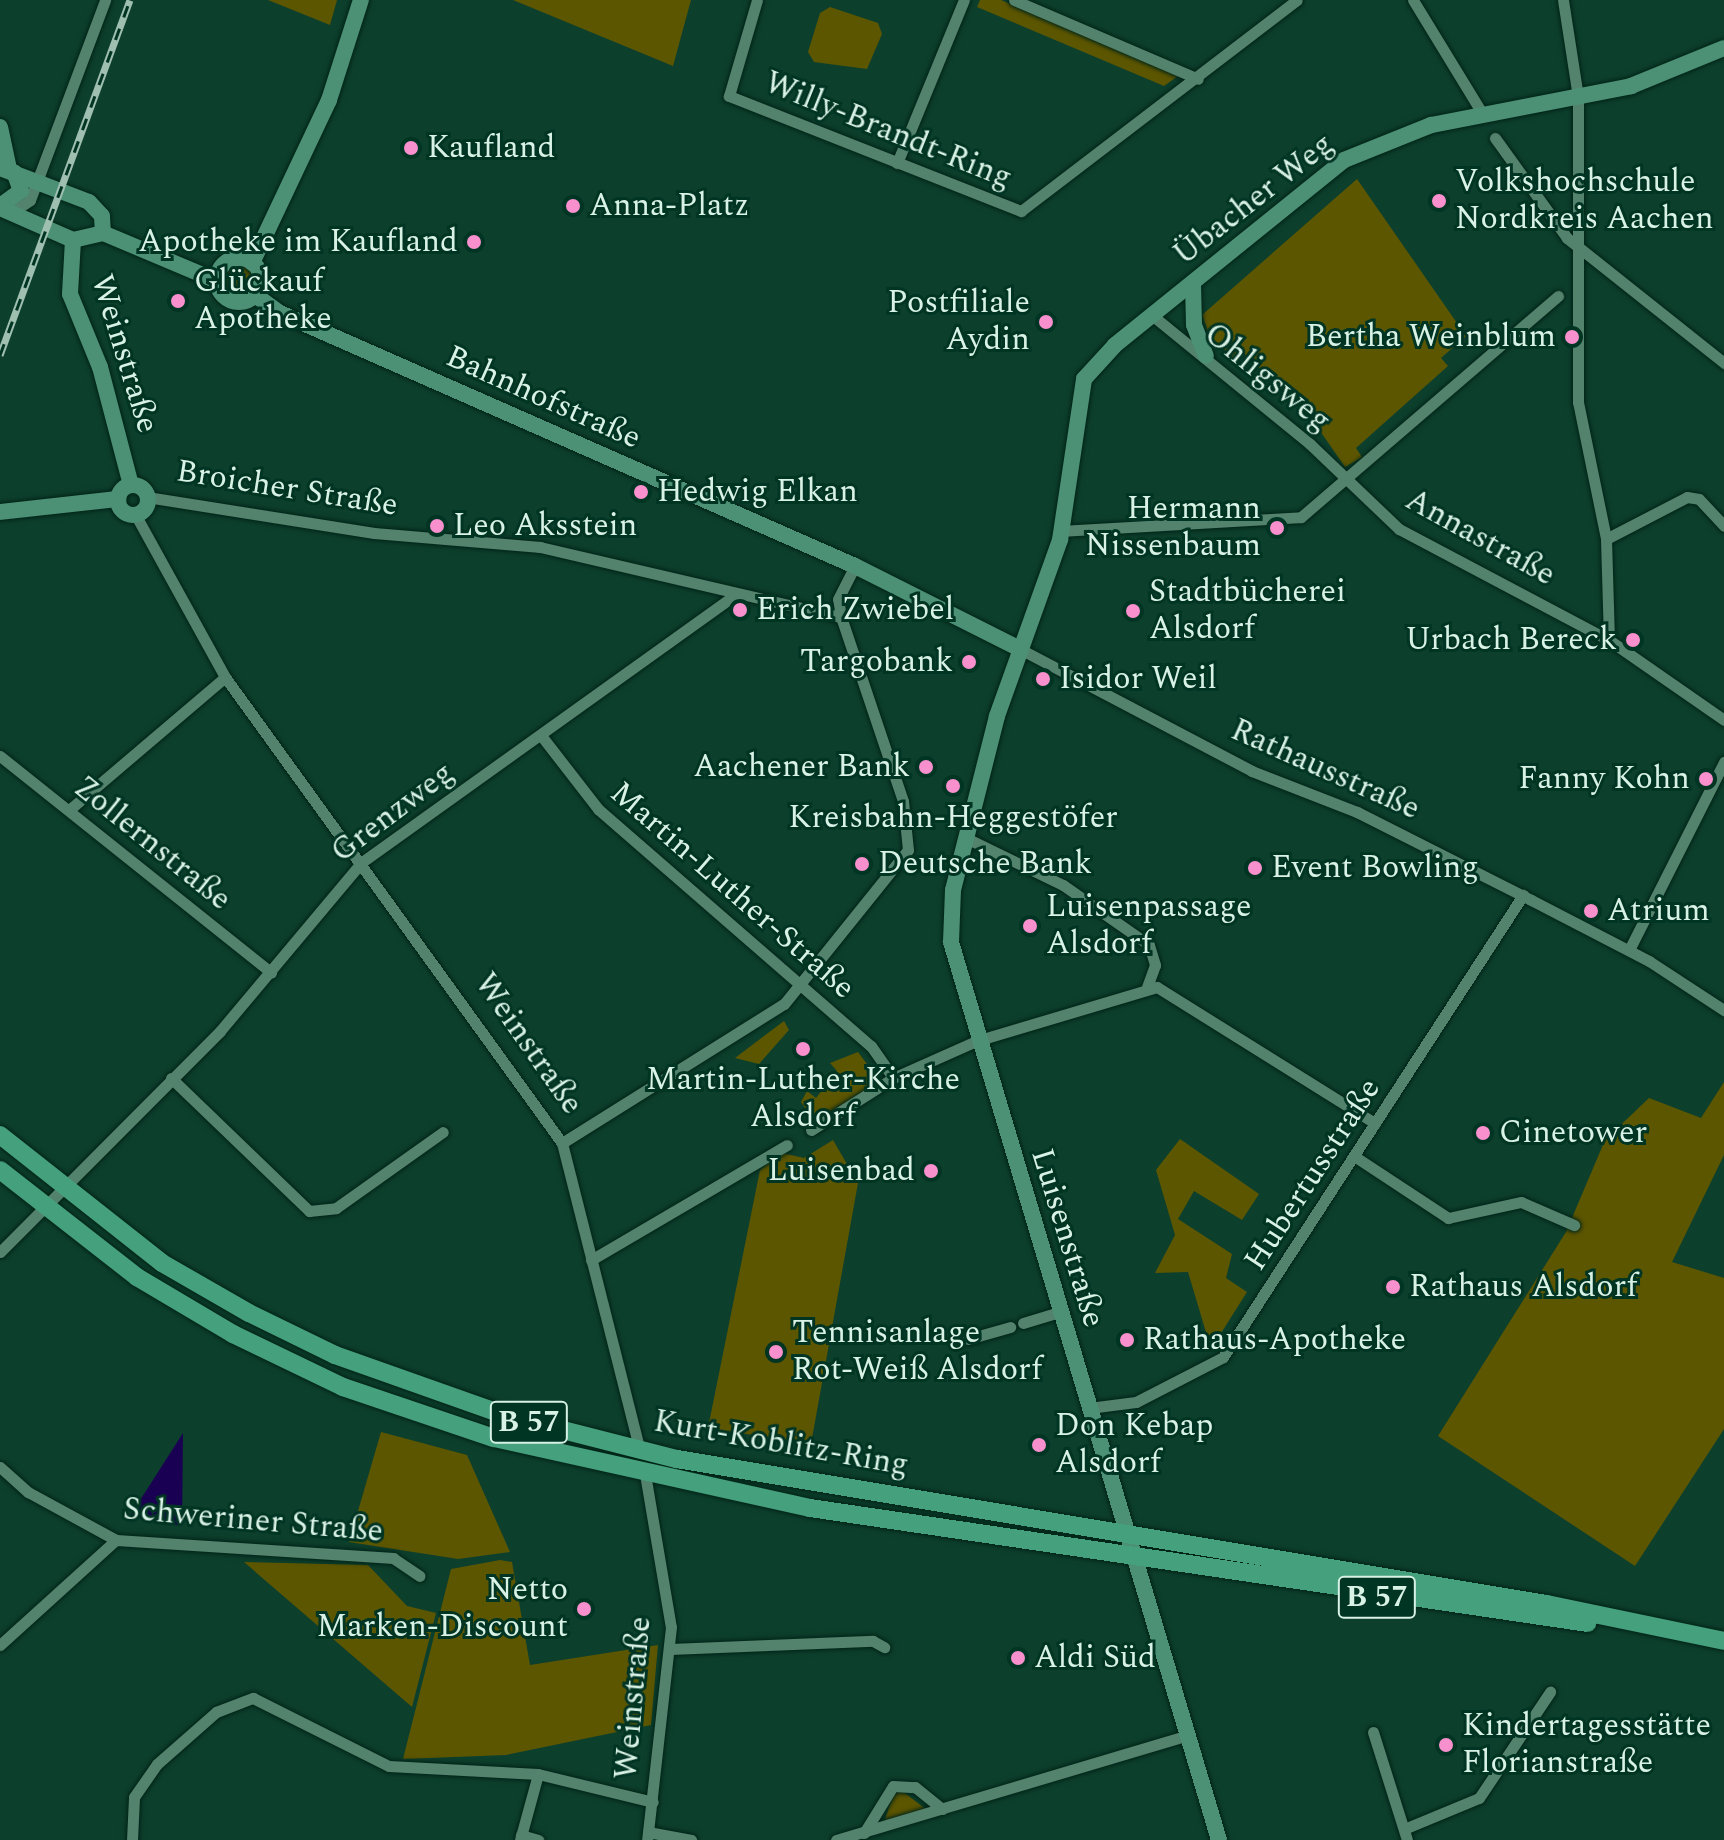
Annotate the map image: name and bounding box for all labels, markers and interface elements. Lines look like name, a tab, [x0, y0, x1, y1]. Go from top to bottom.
street label: Willy-Brandt-Ring	[759, 64, 1017, 198]
street label: Übacher Weg	[1166, 126, 1342, 274]
place label: Kaufland	[427, 129, 555, 167]
marker: Kaufland	[402, 139, 420, 157]
place label: Volkshochschule Nordkreis Aachen	[1455, 164, 1714, 239]
place label: Anna-Platz	[589, 187, 749, 225]
marker: Volkshochschule Nordkreis Aachen	[1430, 192, 1448, 210]
marker: Anna-Platz	[564, 197, 582, 215]
place label: Apotheke im Kaufland	[138, 223, 458, 261]
marker: Apotheke im Kaufland	[465, 233, 483, 251]
place label: Glückauf Apotheke	[194, 264, 332, 339]
street label: Weinstraße	[82, 270, 166, 438]
place label: Postfiliale Aydin	[887, 285, 1030, 360]
marker: Glückauf Apotheke	[169, 292, 187, 310]
marker: Postfiliale Aydin	[1037, 313, 1055, 331]
street label: Ohligsweg	[1196, 315, 1338, 441]
place label: Bertha Weinblum	[1306, 318, 1556, 356]
marker: Bertha Weinblum	[1563, 328, 1581, 346]
street label: Bahnhofstraße	[440, 338, 646, 458]
street label: Broicher Straße	[174, 453, 400, 525]
place label: Hedwig Elkan	[657, 473, 858, 511]
street label: Annastraße	[1398, 481, 1562, 595]
marker: Hedwig Elkan	[632, 483, 650, 501]
place label: Hermann Nissenbaum	[1085, 491, 1261, 566]
place label: Leo Aksstein	[453, 507, 637, 545]
marker: Leo Aksstein	[428, 517, 446, 535]
marker: Hermann Nissenbaum	[1268, 519, 1286, 537]
place label: Stadtbücherei Alsdorf	[1149, 574, 1346, 649]
place label: Erich Zwiebel	[756, 591, 954, 629]
marker: Erich Zwiebel	[731, 601, 749, 619]
marker: Stadtbücherei Alsdorf	[1124, 602, 1142, 620]
place label: Urbach Bereck	[1405, 621, 1617, 659]
marker: Urbach Bereck	[1624, 631, 1642, 649]
place label: Targobank	[800, 643, 953, 681]
marker: Targobank	[960, 653, 978, 671]
place label: Isidor Weil	[1059, 660, 1217, 698]
marker: Isidor Weil	[1034, 670, 1052, 688]
street label: Rathausstraße	[1225, 711, 1425, 829]
place label: Aachener Bank	[693, 748, 910, 786]
street label: Grenzweg	[324, 754, 462, 872]
marker: Aachener Bank	[917, 758, 935, 776]
place label: Fanny Kohn	[1518, 760, 1690, 798]
street label: Zollernstraße	[65, 769, 239, 919]
marker: Fanny Kohn	[1697, 770, 1715, 788]
street label: Martin-Luther-Straße	[602, 774, 862, 1008]
marker: Kreisbahn-Heggestöfer	[944, 777, 962, 795]
place label: Kreisbahn-Heggestöfer	[788, 799, 1118, 837]
place label: Deutsche Bank	[878, 845, 1092, 883]
place label: Event Bowling	[1271, 849, 1479, 887]
marker: Deutsche Bank	[853, 855, 871, 873]
marker: Event Bowling	[1246, 859, 1264, 877]
place label: Luisenpassage Alsdorf	[1046, 889, 1252, 964]
place label: Atrium	[1607, 892, 1710, 930]
marker: Atrium	[1582, 902, 1600, 920]
marker: Luisenpassage Alsdorf	[1021, 917, 1039, 935]
street label: Weinstraße	[465, 966, 591, 1122]
marker: Martin-Luther-Kirche Alsdorf	[794, 1040, 812, 1058]
place label: Martin-Luther-Kirche Alsdorf	[646, 1062, 960, 1137]
street label: Hubertusstraße	[1237, 1072, 1389, 1278]
place label: Cinetower	[1499, 1114, 1647, 1152]
marker: Cinetower	[1474, 1124, 1492, 1142]
street label: Luisenstraße	[1022, 1144, 1112, 1332]
place label: Luisenbad	[768, 1152, 915, 1190]
marker: Luisenbad	[922, 1162, 940, 1180]
place label: Rathaus Alsdorf	[1409, 1268, 1637, 1306]
marker: Rathaus Alsdorf	[1384, 1278, 1402, 1296]
place label: Tennisanlage Rot-Weiß Alsdorf	[792, 1315, 1042, 1390]
place label: Rathaus-Apotheke	[1143, 1321, 1406, 1359]
marker: Rathaus-Apotheke	[1118, 1331, 1136, 1349]
marker: Tennisanlage Rot-Weiß Alsdorf	[767, 1343, 785, 1361]
road number: B 57	[489, 1396, 569, 1448]
street label: Kurt-Koblitz-Ring	[651, 1403, 911, 1485]
place label: Don Kebap Alsdorf	[1055, 1408, 1213, 1483]
marker: Don Kebap Alsdorf	[1030, 1436, 1048, 1454]
street label: Schweriner Straße	[121, 1491, 385, 1551]
road number: B 57	[1337, 1571, 1417, 1623]
place label: Netto Marken-Discount	[316, 1572, 568, 1647]
marker: Netto Marken-Discount	[575, 1600, 593, 1618]
street label: Weinstraße	[608, 1615, 660, 1781]
place label: Aldi Süd	[1034, 1639, 1156, 1677]
marker: Aldi Süd	[1009, 1649, 1027, 1667]
place label: Kindertagesstätte Florianstraße	[1462, 1708, 1711, 1783]
marker: Kindertagesstätte Florianstraße	[1437, 1736, 1455, 1754]

